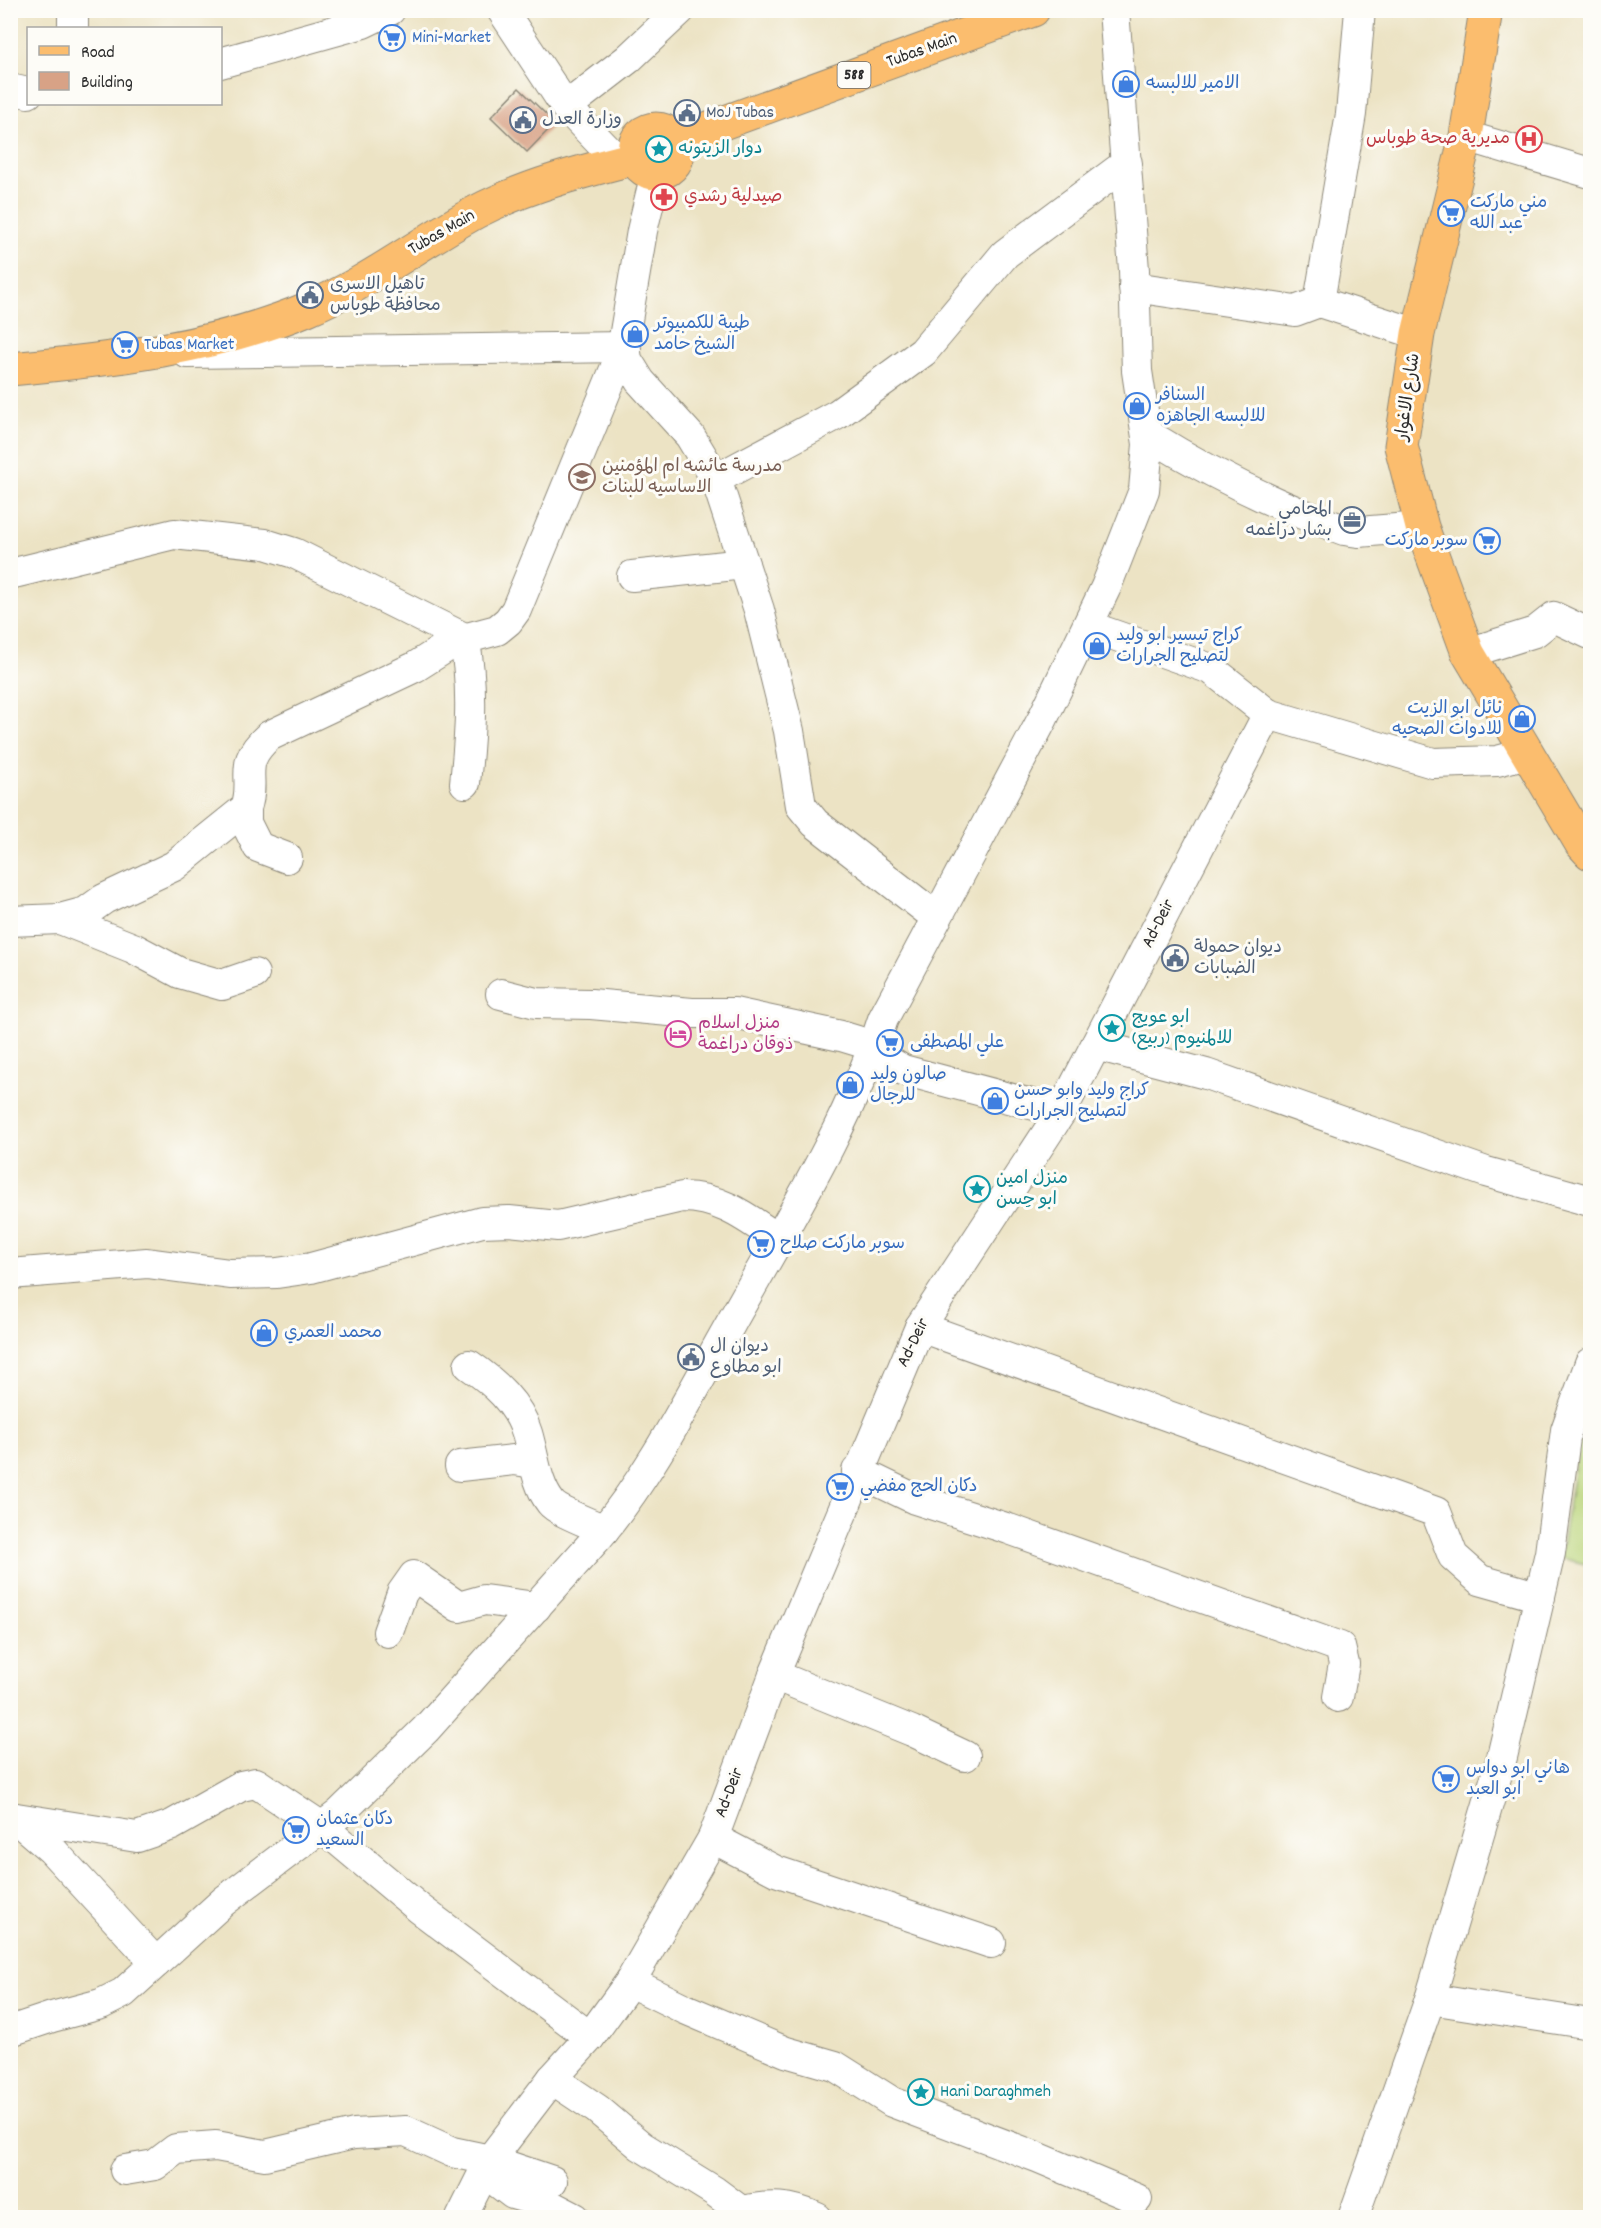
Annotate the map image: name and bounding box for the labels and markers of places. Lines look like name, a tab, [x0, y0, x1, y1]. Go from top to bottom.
supermarket icon: Mini-Market	[377, 23, 407, 53]
place label: Mini-Market	[412, 26, 492, 51]
shop icon: الامير للالبسه	[1111, 69, 1141, 99]
place label: الامير للالبسه	[1146, 72, 1239, 97]
public building icon: MoJ Tubas	[672, 98, 702, 128]
place label: MoJ Tubas	[706, 101, 774, 126]
public building icon: وزارة العدل	[508, 105, 538, 135]
place label: وزارة العدل	[542, 108, 622, 133]
hospital icon: مديرية صحة طوباس	[1514, 124, 1544, 154]
place label: مديرية صحة طوباس	[1366, 127, 1510, 152]
place icon: دوار الزيتونه	[644, 134, 674, 164]
place label: دوار الزيتونه	[678, 137, 763, 162]
pharmacy icon: صيدلية رشدي	[649, 182, 679, 212]
place label: صيدلية رشدي	[684, 185, 782, 210]
place label: مني ماركت عبد الله	[1470, 191, 1547, 237]
supermarket icon: مني ماركت عبد الله	[1436, 198, 1466, 228]
place label: تاهيل الاسرى محافظة طوباس	[330, 273, 441, 319]
public building icon: تاهيل الاسرى محافظة طوباس	[295, 280, 325, 310]
place label: طيبة للكمبيوتر الشيخ حامد	[652, 312, 750, 358]
shop icon: طيبة للكمبيوتر الشيخ حامد	[620, 319, 650, 349]
supermarket icon: Tubas Market	[110, 330, 140, 360]
place label: Tubas Market	[144, 333, 235, 358]
place label: السنافر للالبسه الجاهزه	[1154, 384, 1266, 430]
shop icon: السنافر للالبسه الجاهزه	[1122, 391, 1152, 421]
place label: مدرسة عائشه ام المؤمنين الاساسيه للبنات	[602, 455, 782, 501]
school or university icon: مدرسة عائشه ام المؤمنين الاساسيه للبنات	[567, 462, 597, 492]
place label: المحامي بشار دراغمه	[1245, 498, 1332, 544]
office icon: المحامي بشار دراغمه	[1337, 505, 1367, 535]
supermarket icon: سوبر ماركت	[1472, 526, 1502, 556]
place label: سوبر ماركت	[1385, 529, 1468, 554]
place label: كراج تيسير ابو وليد لتصليح الجرارات	[1116, 624, 1243, 670]
shop icon: كراج تيسير ابو وليد لتصليح الجرارات	[1082, 631, 1112, 661]
place label: نائل ابو الزيت للادوات الصحيه	[1392, 697, 1502, 743]
shop icon: نائل ابو الزيت للادوات الصحيه	[1507, 704, 1537, 734]
place label: ديوان حمولة الضبابات	[1194, 936, 1282, 982]
public building icon: ديوان حمولة الضبابات	[1160, 943, 1190, 973]
place label: ابو عويج للالمنيوم (ربيع)	[1132, 1006, 1232, 1052]
place label: منزل اسلام ذوقان دراغمة	[698, 1012, 794, 1058]
place icon: ابو عويج للالمنيوم (ربيع)	[1097, 1013, 1127, 1043]
hotel icon: منزل اسلام ذوقان دراغمة	[663, 1019, 693, 1049]
supermarket icon: علي المصطفى	[875, 1028, 905, 1058]
place label: علي المصطفى	[910, 1031, 1004, 1057]
place label: صالون وليد للرجال	[870, 1063, 947, 1109]
shop icon: صالون وليد للرجال	[835, 1070, 865, 1100]
place label: كراج وليد وابو حسن لتصليح الجرارات	[1014, 1079, 1150, 1125]
shop icon: كراج وليد وابو حسن لتصليح الجرارات	[980, 1086, 1010, 1116]
place label: منزل امين ابو حِسن	[996, 1167, 1068, 1213]
place icon: منزل امين ابو حِسن	[962, 1174, 992, 1204]
supermarket icon: سوبر ماركت صلاح	[746, 1229, 776, 1259]
place label: سوبر ماركت صلاح	[780, 1232, 905, 1257]
shop icon: محمد العمري	[249, 1318, 279, 1348]
place label: محمد العمري	[284, 1321, 382, 1346]
place label: ديوان ال ابو مطاوع	[710, 1335, 782, 1381]
public building icon: ديوان ال ابو مطاوع	[676, 1342, 706, 1372]
supermarket icon: دكان الحج مفضي	[825, 1472, 855, 1502]
place label: دكان الحج مفضي	[860, 1475, 977, 1501]
place label: هاني ابو دواس ابو العبد	[1466, 1757, 1570, 1803]
supermarket icon: هاني ابو دواس ابو العبد	[1431, 1764, 1461, 1794]
place label: دكان عثمان السعيد	[316, 1808, 393, 1854]
supermarket icon: دكان عثمان السعيد	[281, 1815, 311, 1845]
place icon: Hani Daraghmeh	[906, 2077, 936, 2107]
place label: Hani Daraghmeh	[940, 2080, 1051, 2105]

